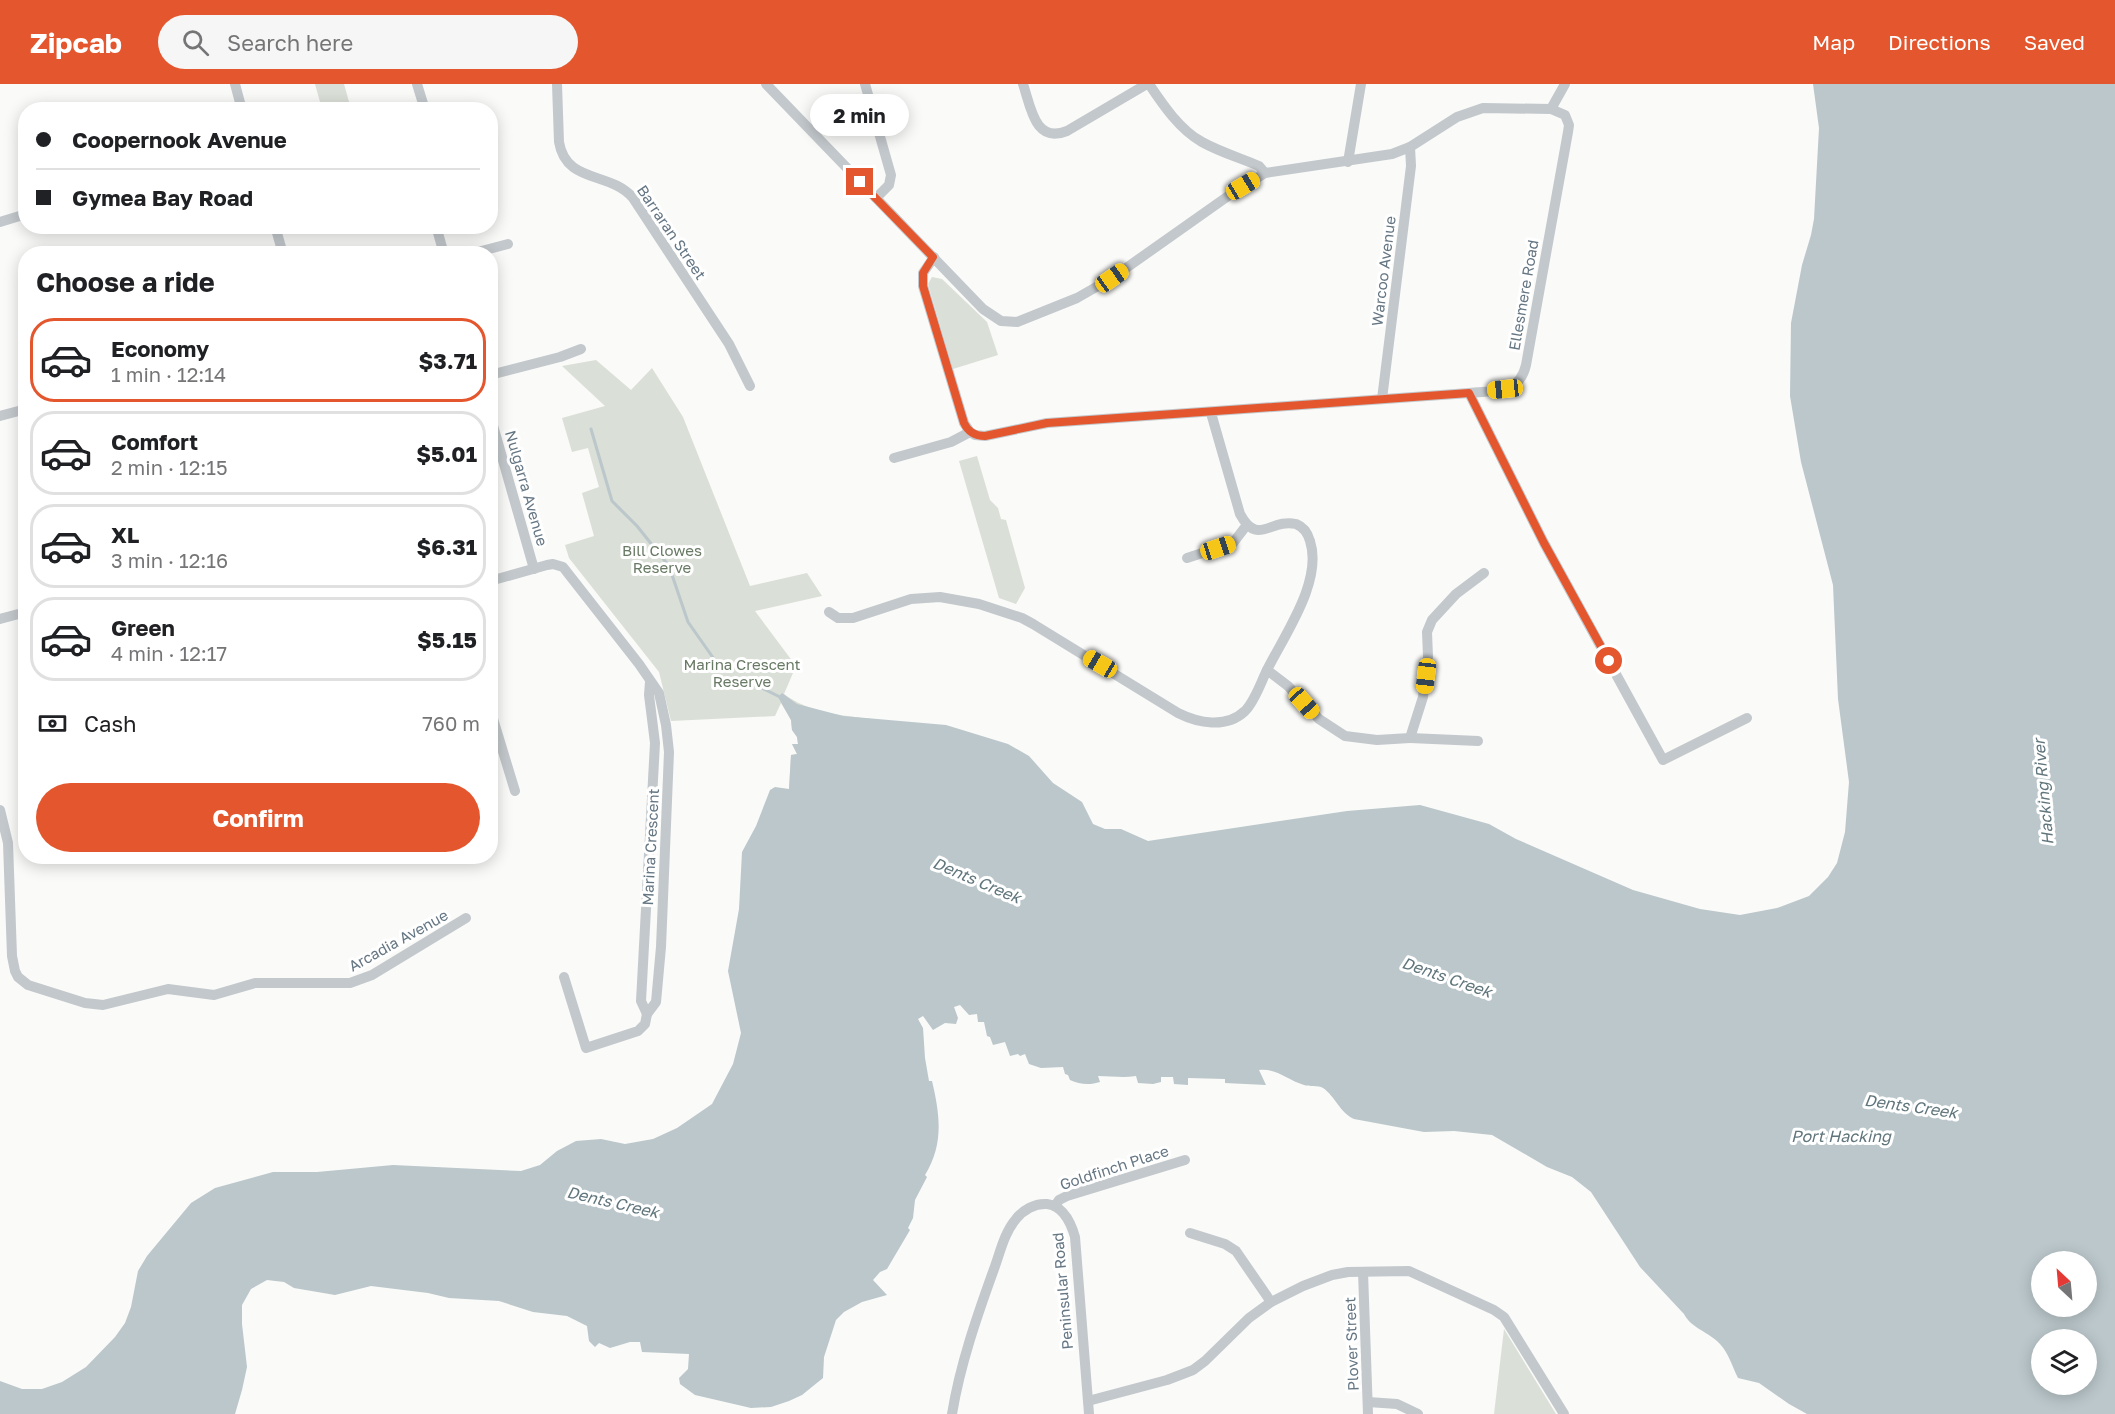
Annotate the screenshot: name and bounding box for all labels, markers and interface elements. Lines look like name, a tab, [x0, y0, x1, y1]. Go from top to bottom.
search box	[158, 15, 578, 69]
text: Zipcab	[30, 26, 122, 59]
icon: search	[179, 26, 212, 59]
text: Search here	[227, 29, 353, 56]
text: Map	[1812, 29, 1855, 55]
text: Directions	[1888, 29, 1991, 55]
text: Saved	[2024, 29, 2085, 55]
callout: 2 min	[810, 95, 910, 137]
text: 2 min	[833, 103, 886, 127]
text: Coopernook Avenue	[72, 126, 287, 153]
route end	[846, 168, 873, 195]
car	[1223, 169, 1263, 203]
street label: Barraran Street	[634, 181, 710, 283]
text: Gymea Bay Road	[72, 184, 253, 211]
street label: Warcoo Avenue	[1367, 215, 1399, 327]
street label: Ellesmere Road	[1504, 238, 1542, 352]
car	[1092, 260, 1132, 296]
text: Choose a ride	[36, 266, 215, 298]
icon: car	[39, 333, 93, 387]
text: Economy	[111, 335, 209, 362]
text: $3.71	[418, 347, 477, 374]
text: 1 min · 12:14	[111, 362, 226, 386]
car	[1486, 378, 1524, 400]
icon: car	[39, 426, 93, 480]
text: Comfort	[111, 428, 198, 455]
street label: Nulgarra Avenue	[502, 428, 552, 548]
text: $5.01	[416, 440, 477, 467]
text: 2 min · 12:15	[111, 455, 228, 479]
icon: car	[39, 519, 93, 573]
text: XL	[111, 521, 139, 548]
text: $6.31	[416, 533, 477, 560]
car	[1198, 534, 1238, 562]
park label: Bill Clowes Reserve	[622, 541, 702, 576]
text: 3 min · 12:16	[111, 548, 228, 572]
icon: car	[39, 612, 93, 666]
text: Green	[111, 614, 175, 641]
text: $5.15	[417, 626, 477, 653]
text: 4 min · 12:17	[111, 641, 227, 665]
car	[1080, 647, 1120, 681]
route start	[1595, 647, 1622, 674]
park label: Marina Crescent Reserve	[683, 655, 801, 690]
car	[1415, 657, 1437, 695]
car	[1285, 684, 1323, 722]
icon: cash	[36, 707, 69, 740]
text: Cash	[84, 710, 137, 737]
text: 760 m	[422, 711, 480, 735]
water label: Hacking River	[2028, 735, 2058, 846]
button: Confirm	[36, 783, 480, 852]
street label: Marina Crescent	[638, 788, 662, 906]
water label: Dents Creek	[930, 853, 1026, 908]
street label: Arcadia Avenue	[345, 905, 451, 975]
water label: Dents Creek	[1399, 952, 1496, 1002]
water label: Dents Creek	[1863, 1090, 1961, 1123]
water label: Port Hacking	[1791, 1126, 1892, 1146]
street label: Goldfinch Place	[1057, 1141, 1171, 1193]
water label: Dents Creek	[565, 1182, 663, 1223]
street label: Peninsular Road	[1048, 1232, 1076, 1350]
north arrow	[2031, 1251, 2097, 1317]
map controls	[2031, 1251, 2097, 1395]
street label: Plover Street	[1340, 1297, 1362, 1391]
button: layers	[2031, 1329, 2097, 1395]

